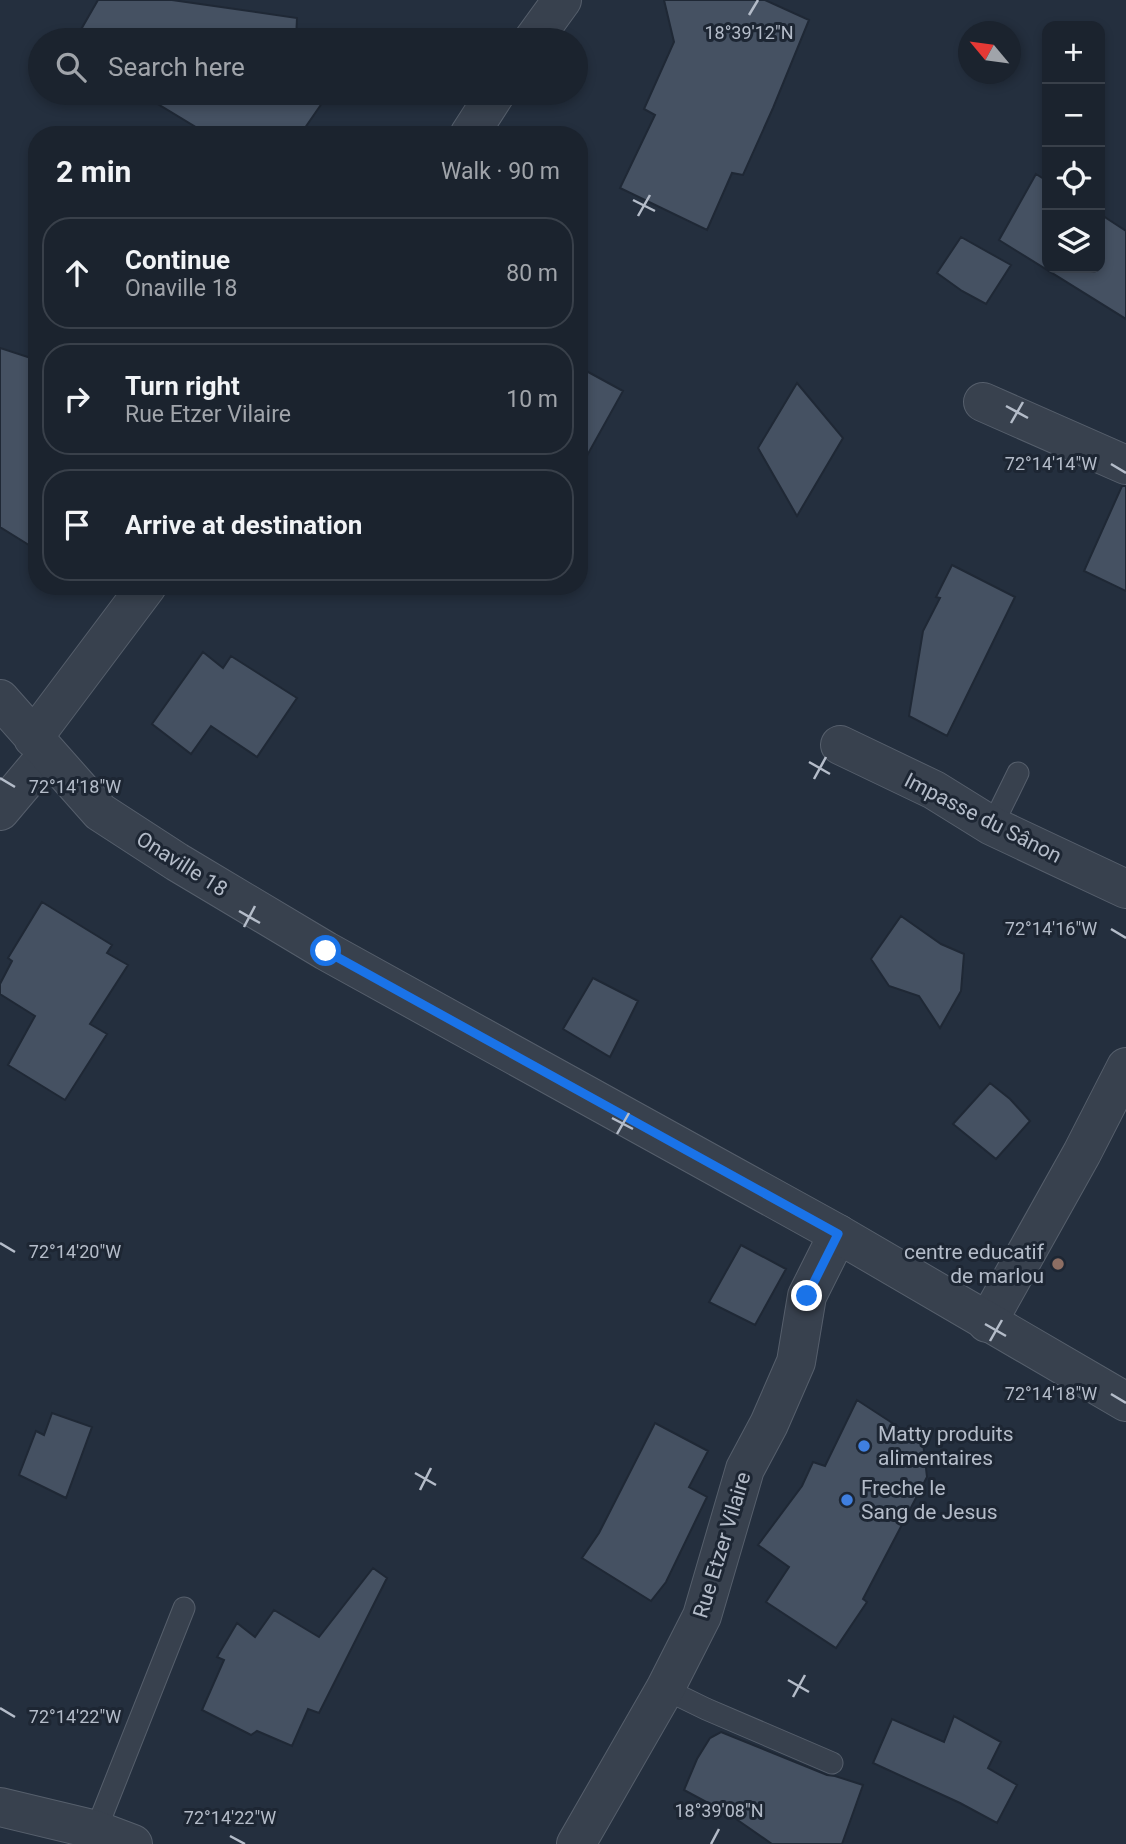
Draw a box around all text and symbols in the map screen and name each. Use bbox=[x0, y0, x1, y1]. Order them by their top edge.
north arrow bbox=[958, 21, 1021, 84]
map controls bbox=[1042, 21, 1105, 273]
button: + bbox=[1042, 21, 1105, 84]
text: 18°39'12"N bbox=[704, 22, 794, 43]
search box bbox=[28, 28, 588, 105]
icon: search bbox=[52, 48, 90, 86]
text: Search here bbox=[108, 52, 245, 82]
button: − bbox=[1042, 84, 1105, 147]
button: locate bbox=[1042, 147, 1105, 210]
text: 2 min bbox=[56, 154, 131, 189]
text: Walk · 90 m bbox=[441, 158, 560, 185]
button: layers bbox=[1042, 210, 1105, 273]
text: Continue bbox=[125, 245, 230, 275]
icon: ahead bbox=[58, 254, 96, 292]
text: 80 m bbox=[506, 260, 558, 287]
text: Onaville 18 bbox=[125, 275, 238, 302]
text: Turn right bbox=[125, 371, 240, 401]
icon: right bbox=[58, 380, 96, 418]
text: 10 m bbox=[506, 386, 558, 413]
text: Rue Etzer Vilaire bbox=[125, 401, 291, 428]
text: 72°14'14"W bbox=[1005, 453, 1097, 474]
icon: arrive bbox=[58, 506, 96, 544]
text: Arrive at destination bbox=[125, 510, 362, 540]
street label: Impasse du Sânon bbox=[900, 768, 1066, 868]
text: 72°14'18"W bbox=[29, 776, 121, 797]
street label: Onaville 18 bbox=[132, 827, 232, 901]
text: 72°14'16"W bbox=[1005, 918, 1097, 939]
route start bbox=[310, 935, 341, 966]
place label: centre educatif de marlou bbox=[904, 1240, 1045, 1288]
text: 72°14'20"W bbox=[29, 1241, 121, 1262]
marker: centre educatif de marlou bbox=[1050, 1256, 1066, 1272]
route end bbox=[791, 1280, 822, 1311]
text: 72°14'18"W bbox=[1005, 1383, 1097, 1404]
place label: Matty produits alimentaires bbox=[878, 1422, 1014, 1470]
marker: Matty produits alimentaires bbox=[856, 1438, 872, 1454]
street label: Rue Etzer Vilaire bbox=[688, 1469, 756, 1621]
place label: Freche le Sang de Jesus bbox=[861, 1476, 998, 1524]
marker: Freche le Sang de Jesus bbox=[839, 1492, 855, 1508]
text: 72°14'22"W bbox=[29, 1706, 121, 1727]
text: 18°39'08"N bbox=[674, 1800, 764, 1821]
text: 72°14'22"W bbox=[184, 1807, 276, 1828]

